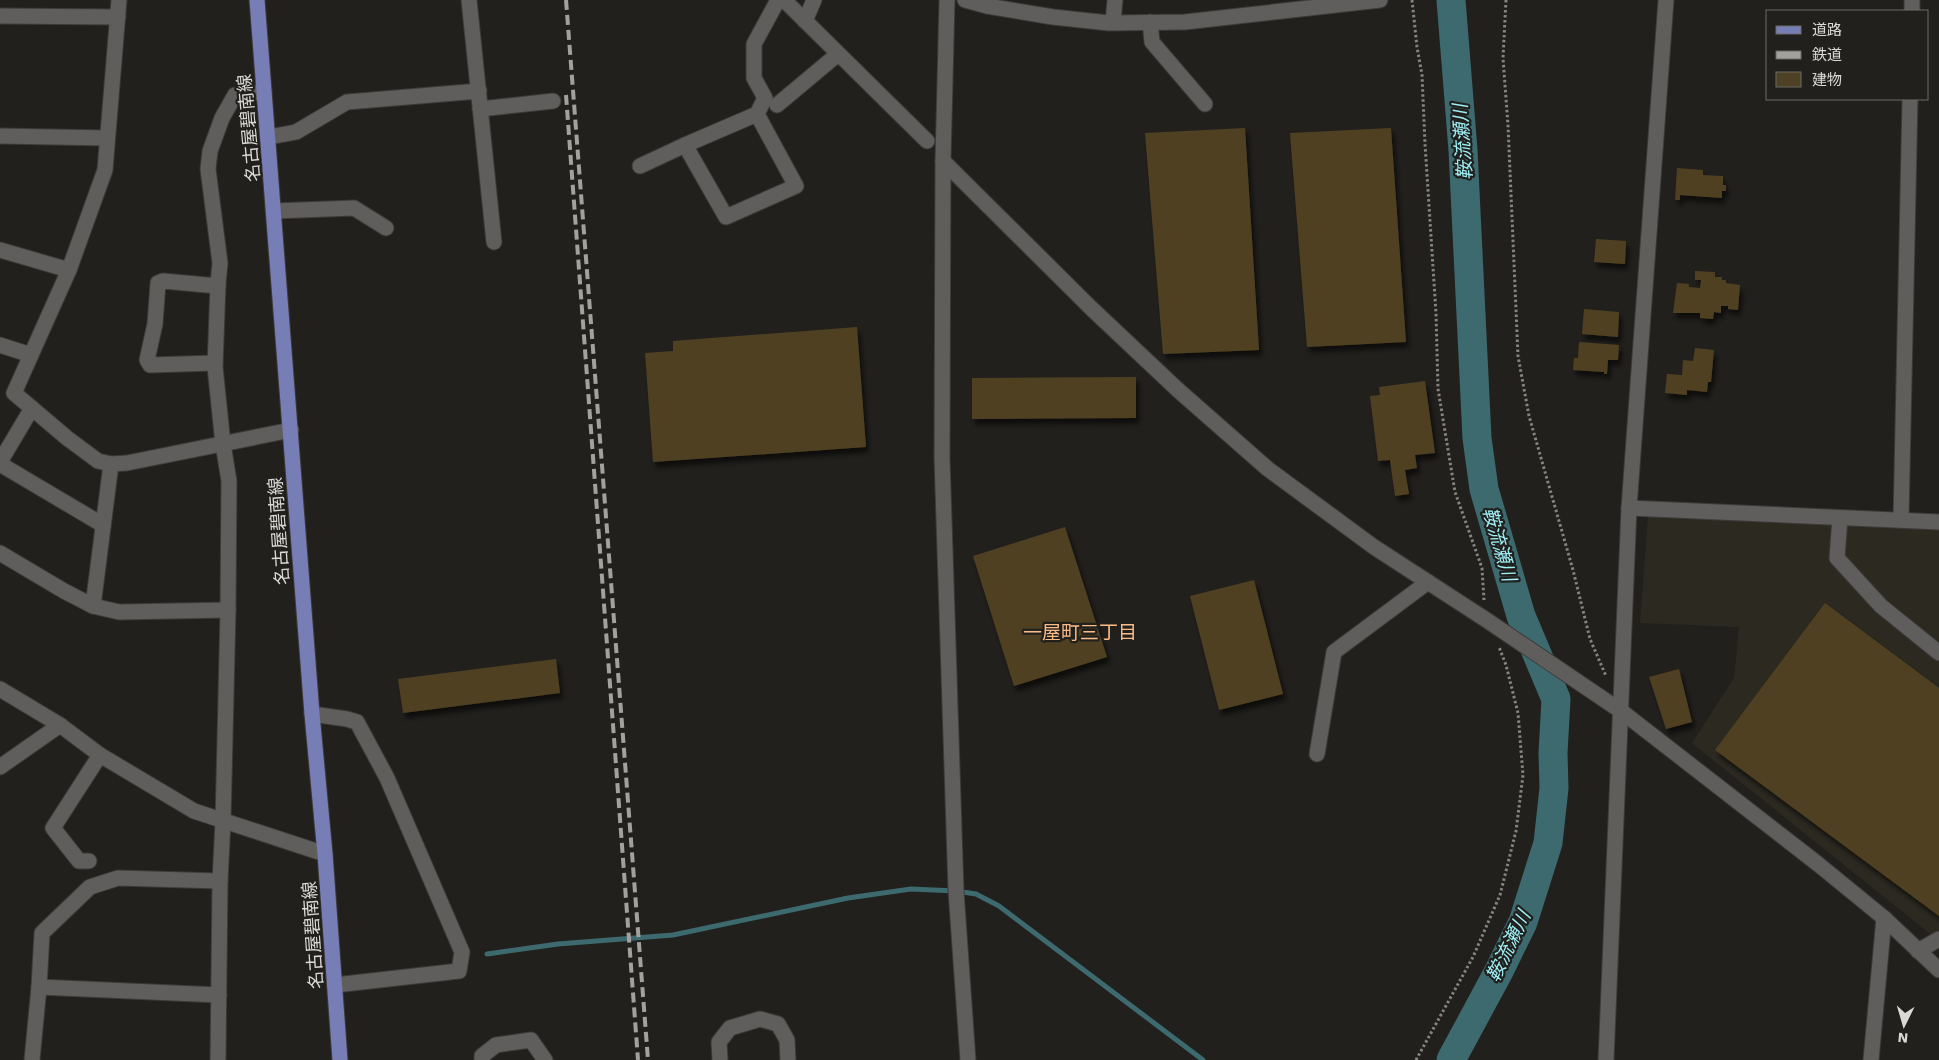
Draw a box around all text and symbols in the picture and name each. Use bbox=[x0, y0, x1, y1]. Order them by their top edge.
legend bbox=[1766, 10, 1929, 100]
text: 道路 bbox=[1812, 21, 1842, 39]
text: 鉄道 bbox=[1812, 46, 1842, 64]
text: 建物 bbox=[1812, 71, 1842, 89]
street label: 名古屋碧南線 bbox=[233, 73, 264, 183]
water label: 鞍流瀬川 bbox=[1448, 101, 1477, 181]
street label: 名古屋碧南線 bbox=[264, 476, 293, 586]
water label: 鞍流瀬川 bbox=[1478, 504, 1522, 586]
district label: 一屋町三丁目 bbox=[1023, 621, 1137, 644]
street label: 名古屋碧南線 bbox=[298, 880, 327, 990]
water label: 鞍流瀬川 bbox=[1481, 905, 1536, 985]
north arrow bbox=[1879, 1000, 1929, 1050]
text: N bbox=[1897, 1030, 1909, 1046]

